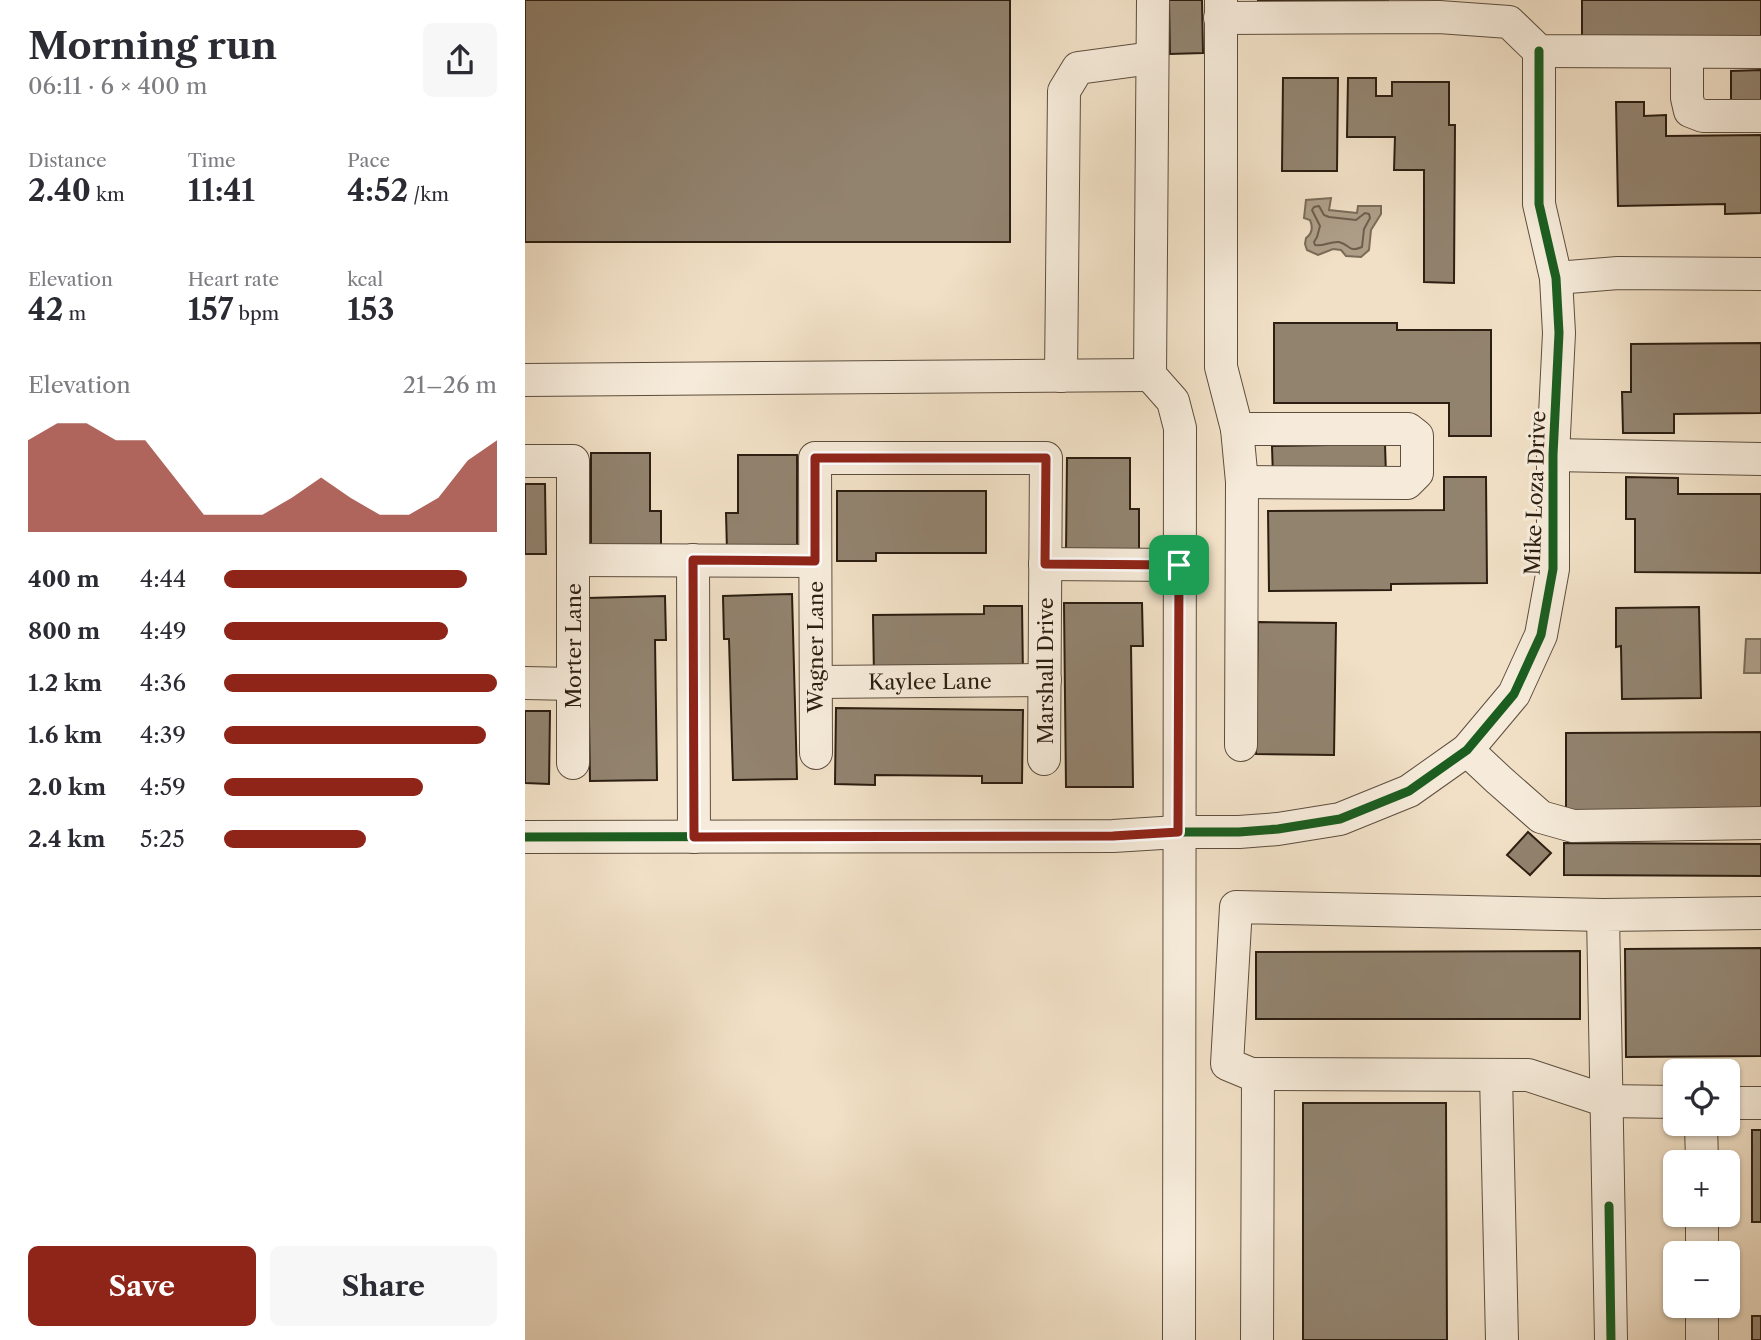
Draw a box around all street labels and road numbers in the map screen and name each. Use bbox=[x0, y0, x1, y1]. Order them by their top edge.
street label: Mike Loza Drive bbox=[1520, 410, 1550, 576]
street label: Wagner Lane bbox=[803, 581, 828, 714]
street label: Morter Lane bbox=[561, 583, 586, 709]
street label: Marshall Drive bbox=[1033, 598, 1058, 744]
street label: Kaylee Lane bbox=[868, 668, 992, 694]

